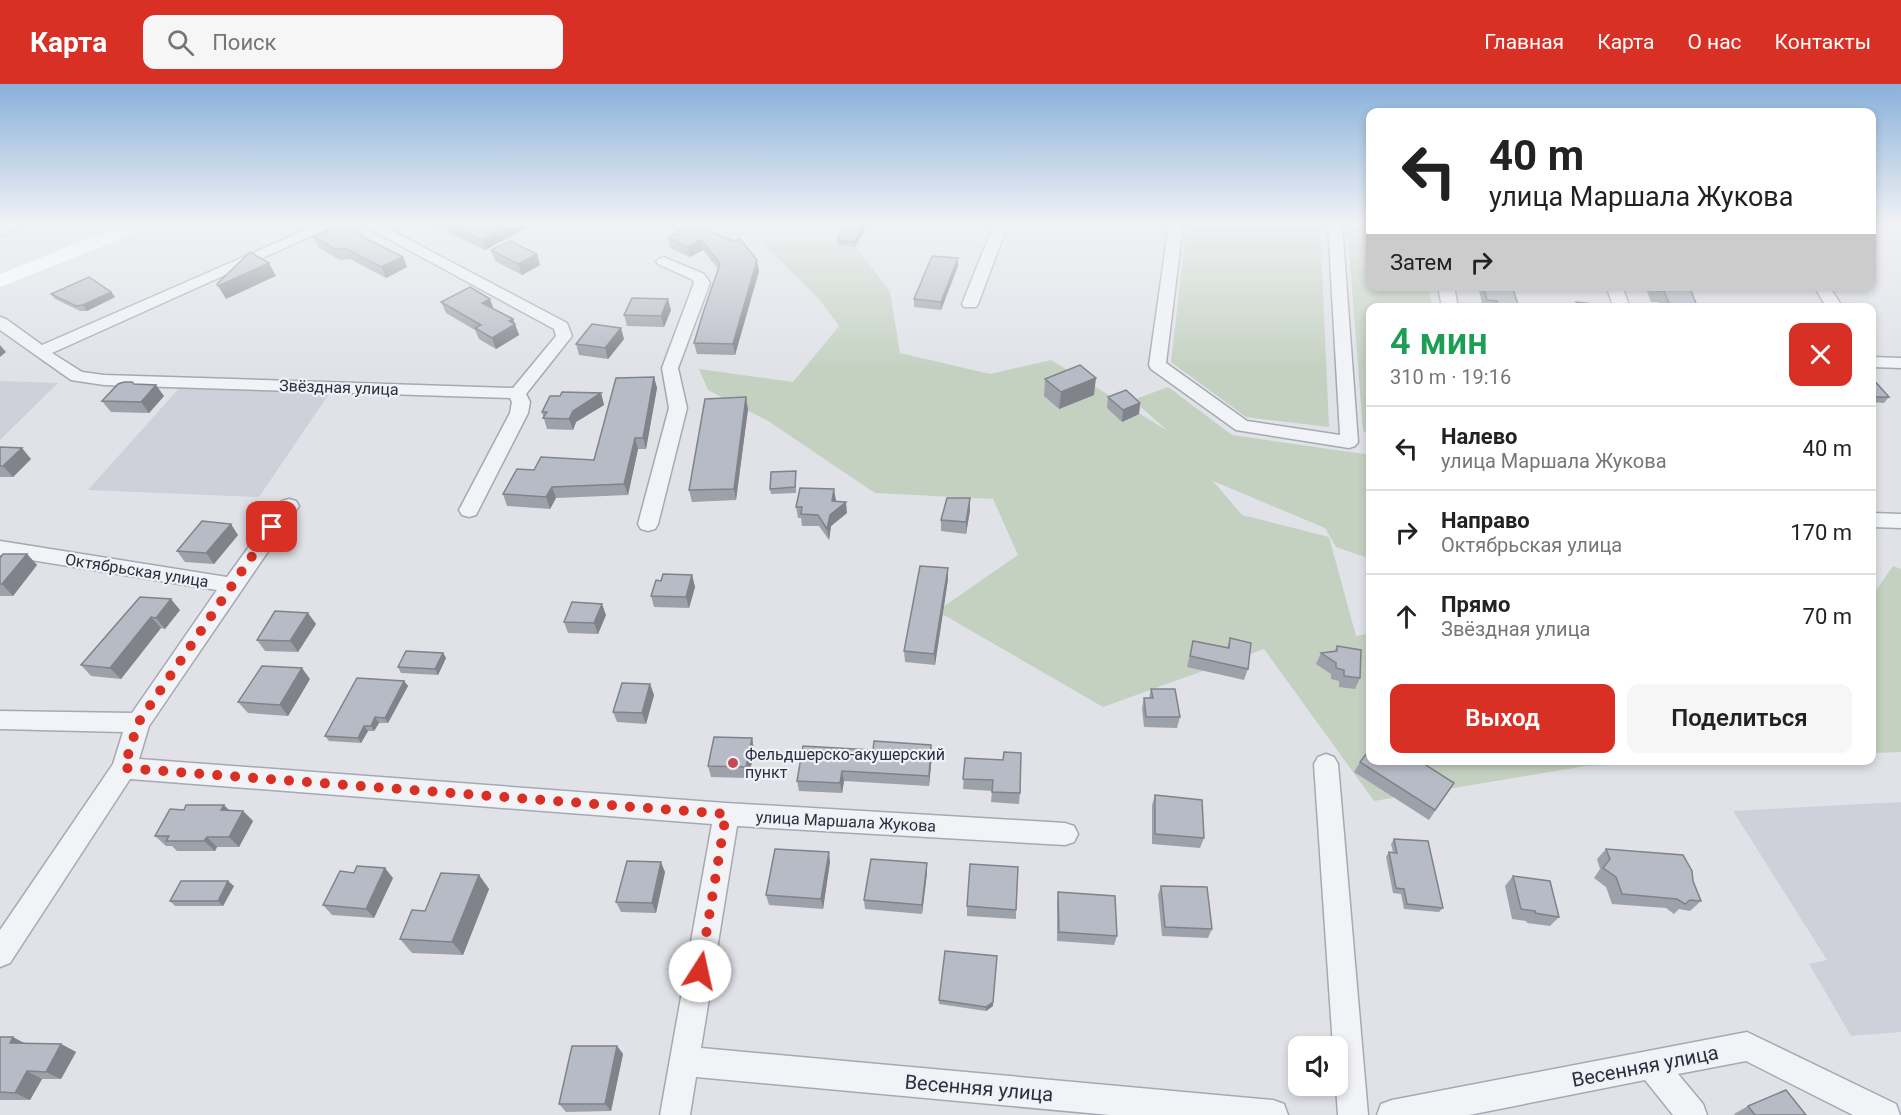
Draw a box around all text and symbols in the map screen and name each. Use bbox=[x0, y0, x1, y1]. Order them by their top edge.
search box bbox=[143, 15, 563, 69]
text: Карта bbox=[30, 26, 107, 59]
icon: search bbox=[164, 26, 197, 59]
text: Поиск bbox=[212, 30, 277, 55]
text: Главная bbox=[1484, 30, 1564, 54]
text: Карта bbox=[1597, 30, 1654, 54]
text: О нас bbox=[1687, 30, 1742, 54]
text: Контакты bbox=[1775, 30, 1871, 54]
text: 40 m bbox=[1489, 131, 1584, 180]
icon: left bbox=[1390, 132, 1468, 210]
text: улица Маршала Жукова bbox=[1489, 181, 1793, 213]
icon: right bbox=[1465, 246, 1498, 279]
text: Затем bbox=[1390, 250, 1453, 275]
text: 4 мин bbox=[1390, 321, 1488, 363]
button: close bbox=[1789, 323, 1852, 386]
text: 310 m · 19:16 bbox=[1390, 365, 1511, 389]
street label: Звёздная улица bbox=[279, 376, 399, 399]
text: Налево bbox=[1441, 424, 1518, 449]
icon: left bbox=[1390, 432, 1423, 465]
text: 40 m bbox=[1803, 436, 1852, 461]
text: улица Маршала Жукова bbox=[1441, 449, 1667, 473]
pin bbox=[246, 501, 297, 552]
text: Направо bbox=[1441, 508, 1530, 533]
icon: arrive bbox=[255, 510, 288, 543]
icon: right bbox=[1390, 516, 1423, 549]
text: 170 m bbox=[1790, 520, 1852, 545]
text: Октябрьская улица bbox=[1441, 533, 1622, 557]
street label: Октябрьская улица bbox=[64, 550, 210, 591]
text: Прямо bbox=[1441, 592, 1510, 617]
icon: ahead bbox=[1390, 600, 1423, 633]
text: 70 m bbox=[1803, 604, 1852, 629]
text: Звёздная улица bbox=[1441, 617, 1590, 641]
button: Выход bbox=[1390, 684, 1615, 753]
button: Поделиться bbox=[1627, 684, 1852, 753]
place label: Фельдшерско-акушерский пункт bbox=[745, 745, 945, 782]
marker: Фельдшерско-акушерский пункт bbox=[726, 756, 740, 770]
street label: улица Маршала Жукова bbox=[755, 807, 937, 836]
position arrow bbox=[668, 939, 732, 1003]
map controls bbox=[1288, 1036, 1348, 1096]
button: sound bbox=[1288, 1036, 1348, 1096]
street label: Весенняя улица bbox=[1570, 1040, 1720, 1092]
street label: Весенняя улица bbox=[904, 1070, 1054, 1106]

